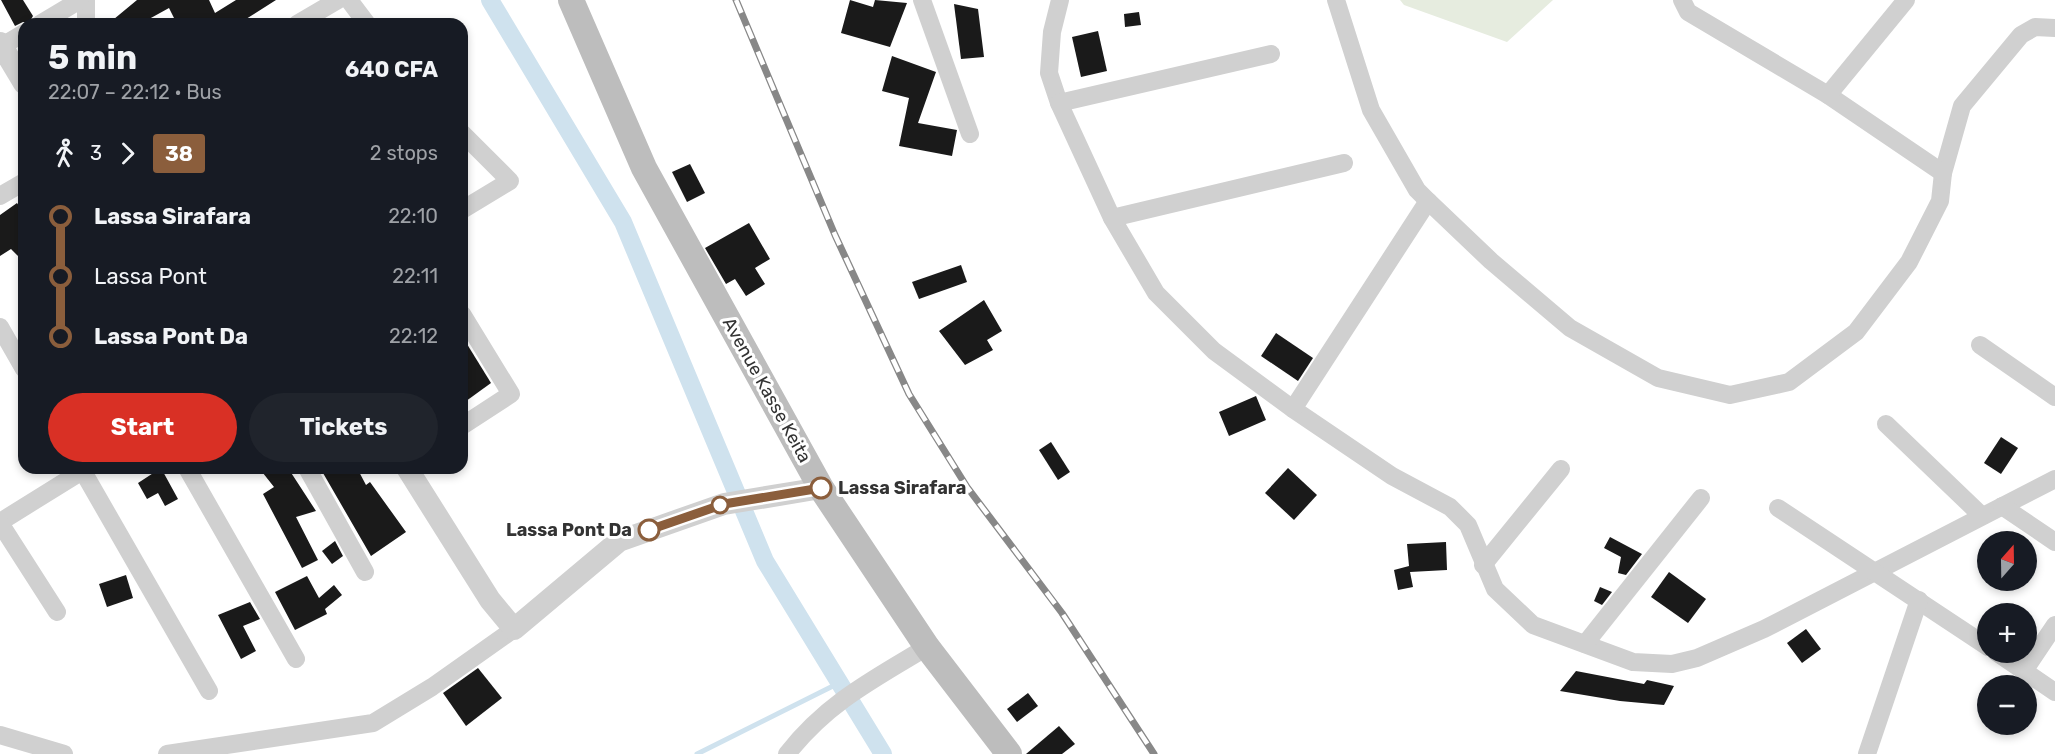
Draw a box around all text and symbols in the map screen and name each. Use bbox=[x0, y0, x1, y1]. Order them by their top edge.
text: 5 min bbox=[48, 38, 137, 77]
text: 640 CFA bbox=[345, 56, 438, 83]
text: 22:07 – 22:12 · Bus bbox=[48, 80, 222, 104]
icon: walk bbox=[48, 137, 81, 170]
icon: forward bbox=[111, 137, 144, 170]
text: 3 bbox=[90, 141, 102, 165]
text: 38 bbox=[165, 141, 193, 166]
text: 2 stops bbox=[370, 141, 438, 165]
text: Lassa Sirafara bbox=[94, 203, 251, 230]
text: 22:10 bbox=[388, 204, 438, 228]
text: Lassa Pont bbox=[94, 263, 207, 290]
text: 22:11 bbox=[392, 264, 438, 288]
street label: Avenue Kasse Keita bbox=[718, 314, 816, 466]
text: Lassa Pont Da bbox=[94, 323, 248, 350]
text: 22:12 bbox=[389, 324, 438, 348]
button: Start bbox=[48, 393, 237, 462]
button: Tickets bbox=[249, 393, 438, 462]
marker: Lassa Sirafara bbox=[810, 477, 832, 499]
place label: Lassa Sirafara bbox=[838, 477, 966, 499]
unlabelled marker bbox=[711, 496, 729, 514]
place label: Lassa Pont Da bbox=[506, 519, 632, 541]
marker: Lassa Pont Da bbox=[638, 519, 660, 541]
north arrow bbox=[1977, 531, 2037, 591]
map controls bbox=[1977, 531, 2037, 735]
button: + bbox=[1977, 603, 2037, 663]
button: − bbox=[1977, 675, 2037, 735]

